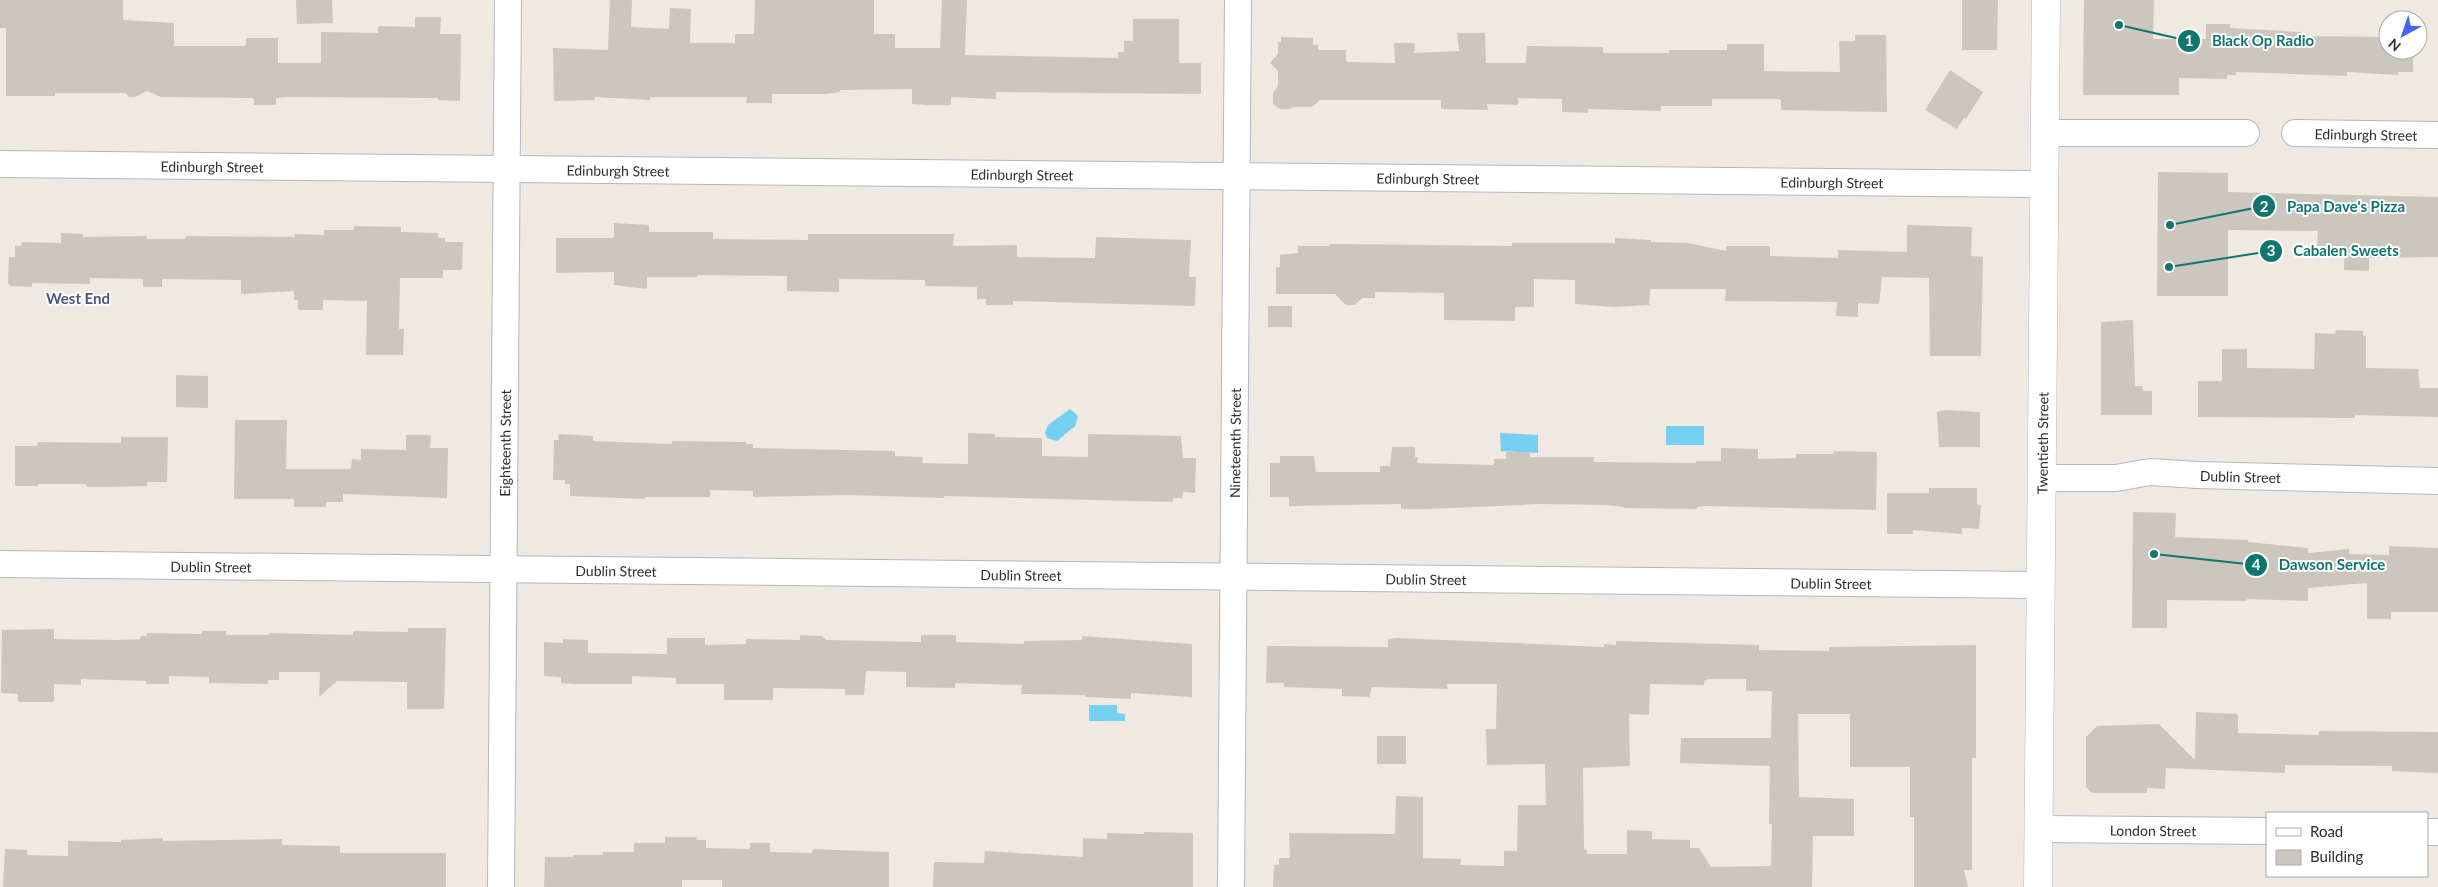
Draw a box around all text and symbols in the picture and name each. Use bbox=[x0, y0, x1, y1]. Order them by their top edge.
north arrow bbox=[2378, 10, 2428, 60]
callout: Black Op Radio bbox=[2177, 26, 2324, 56]
text: 1 bbox=[2185, 31, 2193, 49]
text: Black Op Radio bbox=[2212, 31, 2314, 49]
text: N bbox=[2385, 35, 2404, 55]
street label: Edinburgh Street bbox=[2314, 125, 2418, 143]
street label: Edinburgh Street bbox=[160, 157, 264, 175]
street label: Edinburgh Street bbox=[566, 161, 670, 179]
street label: Edinburgh Street bbox=[970, 165, 1074, 183]
street label: Edinburgh Street bbox=[1376, 169, 1480, 187]
street label: Edinburgh Street bbox=[1780, 173, 1884, 191]
callout: Papa Dave's Pizza bbox=[2252, 191, 2415, 221]
text: 2 bbox=[2260, 197, 2269, 215]
text: Papa Dave's Pizza bbox=[2287, 197, 2405, 215]
callout: Cabalen Sweets bbox=[2258, 236, 2409, 266]
text: 3 bbox=[2267, 241, 2275, 259]
text: Cabalen Sweets bbox=[2293, 241, 2399, 259]
district label: West End bbox=[46, 289, 110, 307]
street label: Nineteenth Street bbox=[1226, 388, 1243, 498]
street label: Eighteenth Street bbox=[496, 389, 513, 497]
street label: Twentieth Street bbox=[2033, 392, 2051, 494]
street label: Dublin Street bbox=[2200, 467, 2281, 486]
callout: Dawson Service bbox=[2244, 550, 2395, 580]
text: 4 bbox=[2252, 555, 2261, 573]
text: Dawson Service bbox=[2279, 555, 2385, 573]
street label: Dublin Street bbox=[170, 557, 252, 575]
street label: Dublin Street bbox=[575, 561, 657, 579]
street label: Dublin Street bbox=[980, 566, 1062, 583]
street label: Dublin Street bbox=[1385, 570, 1467, 588]
street label: Dublin Street bbox=[1790, 574, 1872, 592]
legend bbox=[2266, 812, 2428, 877]
street label: London Street bbox=[2110, 821, 2196, 839]
text: Road bbox=[2310, 822, 2343, 840]
text: Building bbox=[2310, 847, 2363, 865]

